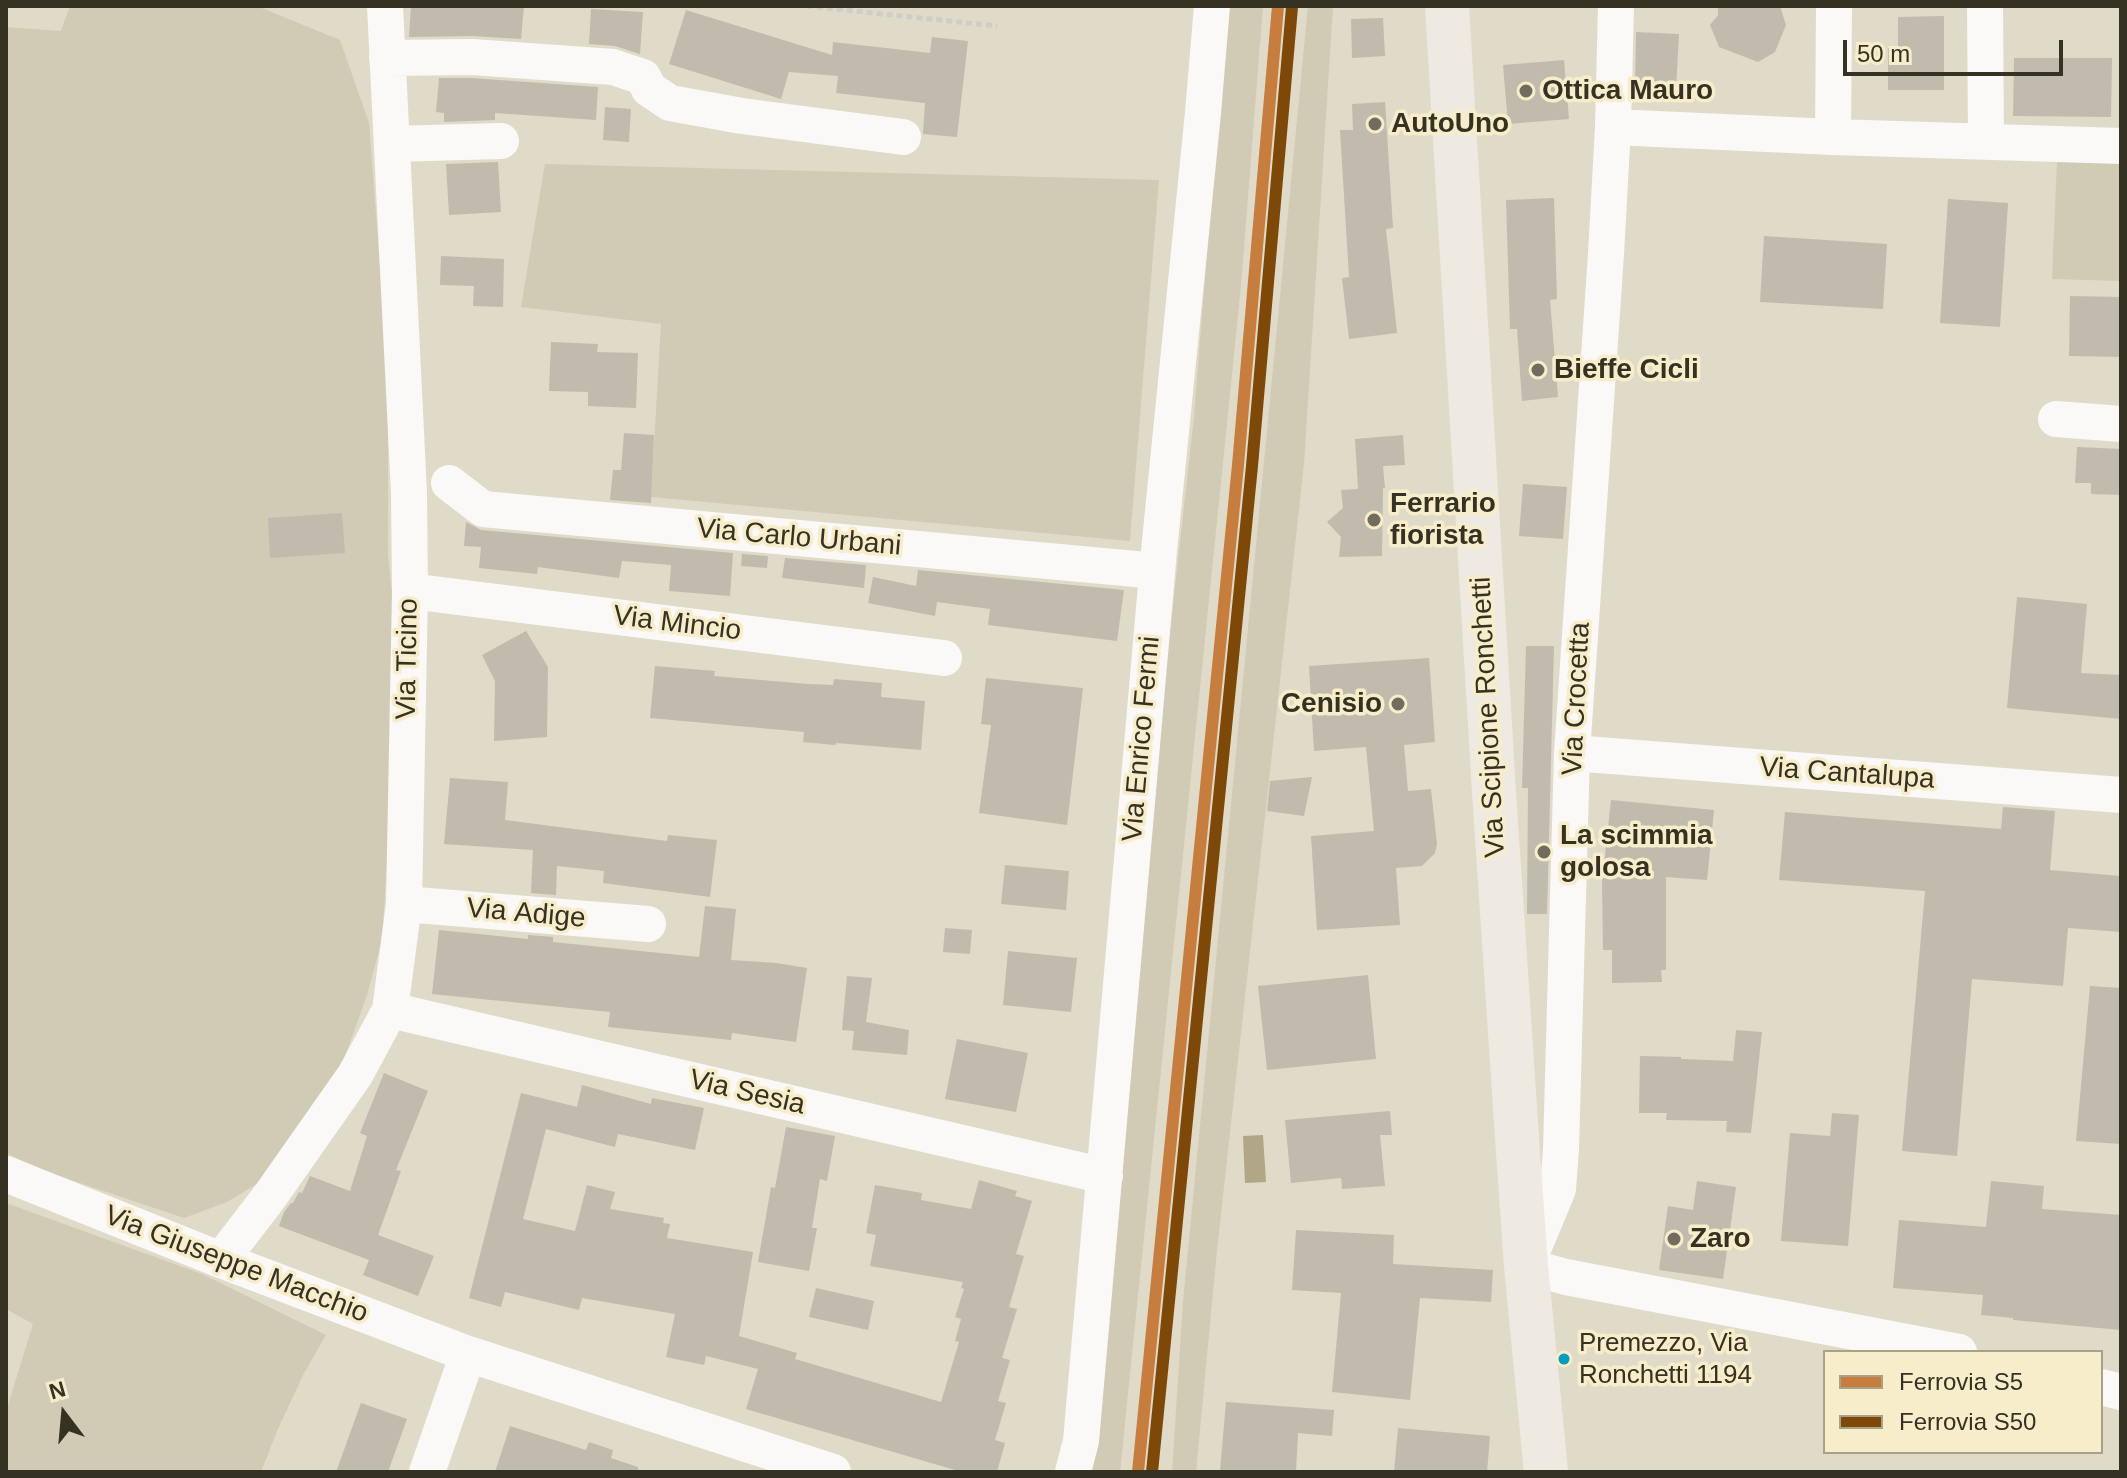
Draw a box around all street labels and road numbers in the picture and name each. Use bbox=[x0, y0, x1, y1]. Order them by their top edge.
street label: Via Carlo Urbani bbox=[695, 512, 903, 564]
street label: Via Scipione Ronchetti bbox=[1465, 576, 1513, 858]
street label: Via Ticino bbox=[390, 598, 426, 720]
street label: Via Mincio bbox=[611, 599, 743, 649]
street label: Via Crocetta bbox=[1556, 621, 1598, 777]
street label: Via Enrico Fermi bbox=[1116, 635, 1168, 843]
street label: Via Cantalupa bbox=[1758, 751, 1936, 797]
street label: Via Adige bbox=[465, 892, 587, 936]
street label: Via Sesia bbox=[686, 1063, 808, 1123]
street label: Via Giuseppe Macchio bbox=[99, 1199, 373, 1331]

